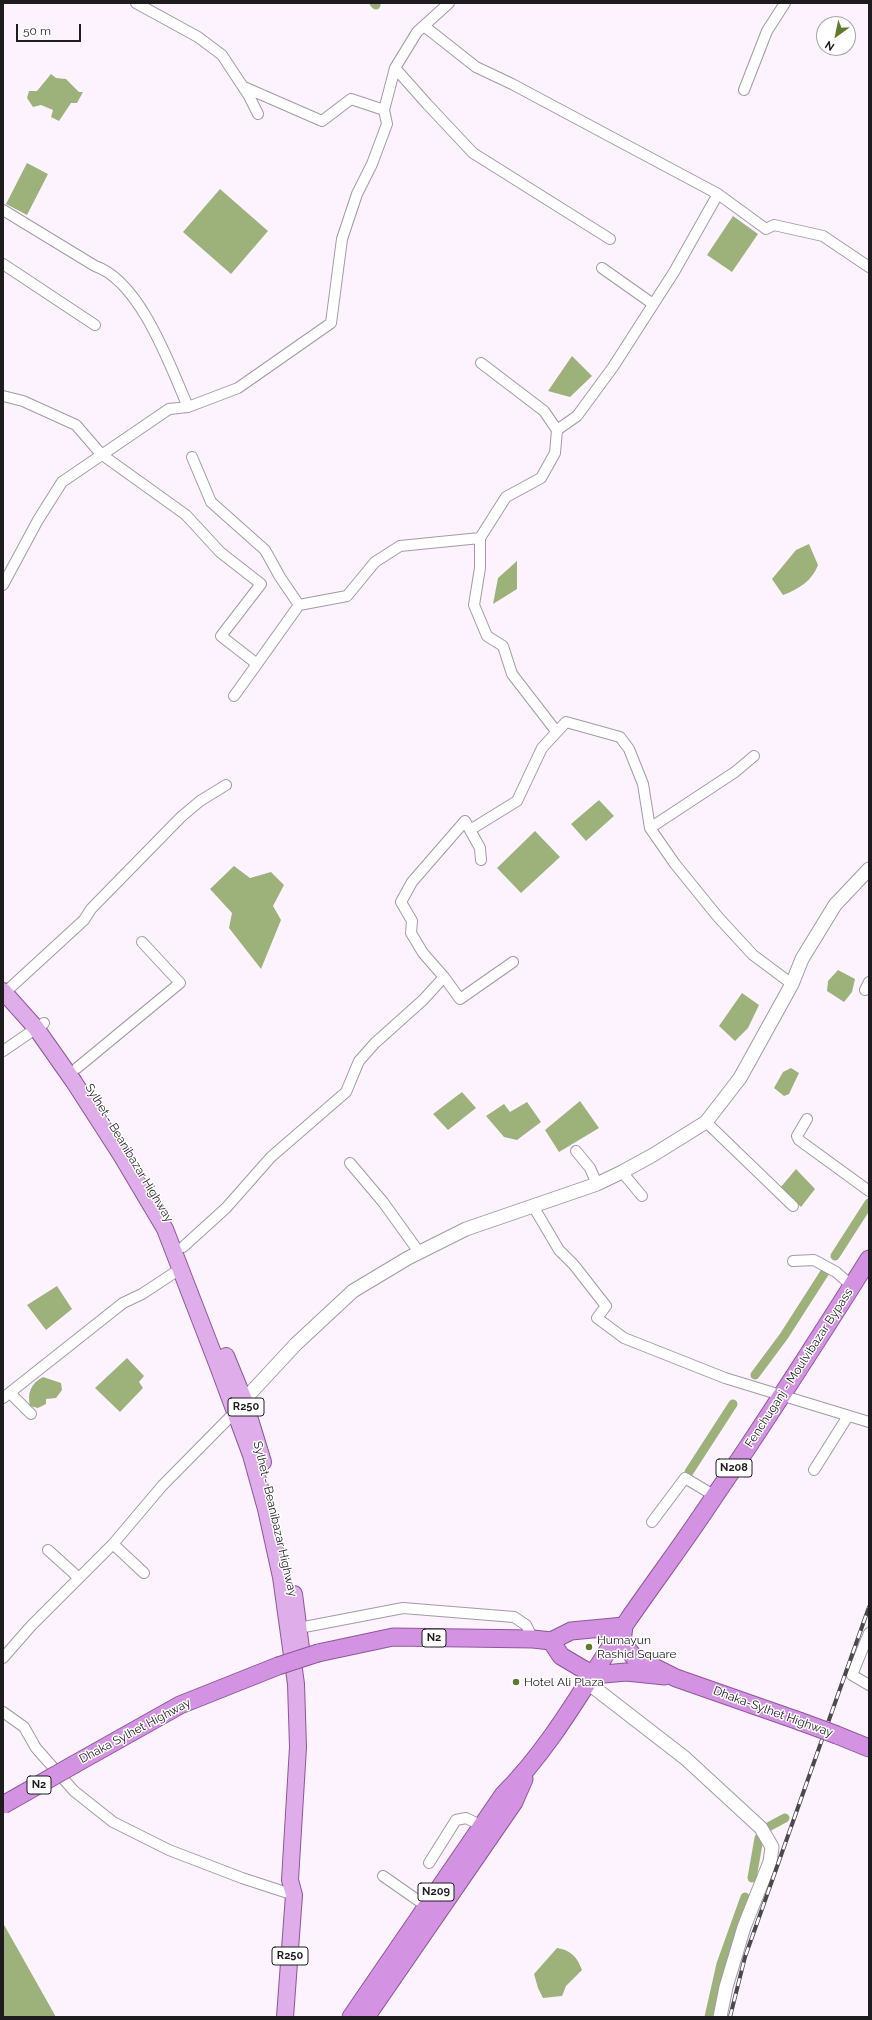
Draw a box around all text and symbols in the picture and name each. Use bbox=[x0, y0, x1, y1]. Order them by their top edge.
scale bar bbox=[18, 16, 83, 42]
north arrow bbox=[816, 16, 856, 56]
text: 50 m bbox=[23, 24, 51, 38]
text: N bbox=[823, 38, 837, 53]
street label: Sylhet - Beanibazar Highway bbox=[82, 1081, 176, 1225]
street label: Fenchuganj - Moulvibazar Bypass bbox=[742, 1286, 856, 1450]
road number: R250 bbox=[228, 1398, 264, 1416]
street label: Sylhet - Beanibazar Highway bbox=[250, 1440, 300, 1598]
road number: N208 bbox=[716, 1459, 752, 1477]
road number: N2 bbox=[422, 1629, 446, 1647]
place label: Humayun Rashid Square bbox=[597, 1633, 677, 1661]
marker: Humayun Rashid Square bbox=[584, 1642, 594, 1652]
place label: Hotel Ali Plaza bbox=[524, 1675, 604, 1689]
marker: Hotel Ali Plaza bbox=[511, 1677, 521, 1687]
street label: Dhaka-Sylhet Highway bbox=[711, 1684, 835, 1740]
street label: Dhaka Sylhet Highway bbox=[77, 1695, 193, 1767]
road number: N2 bbox=[27, 1776, 51, 1794]
road number: N209 bbox=[418, 1883, 454, 1901]
road number: R250 bbox=[272, 1947, 308, 1965]

